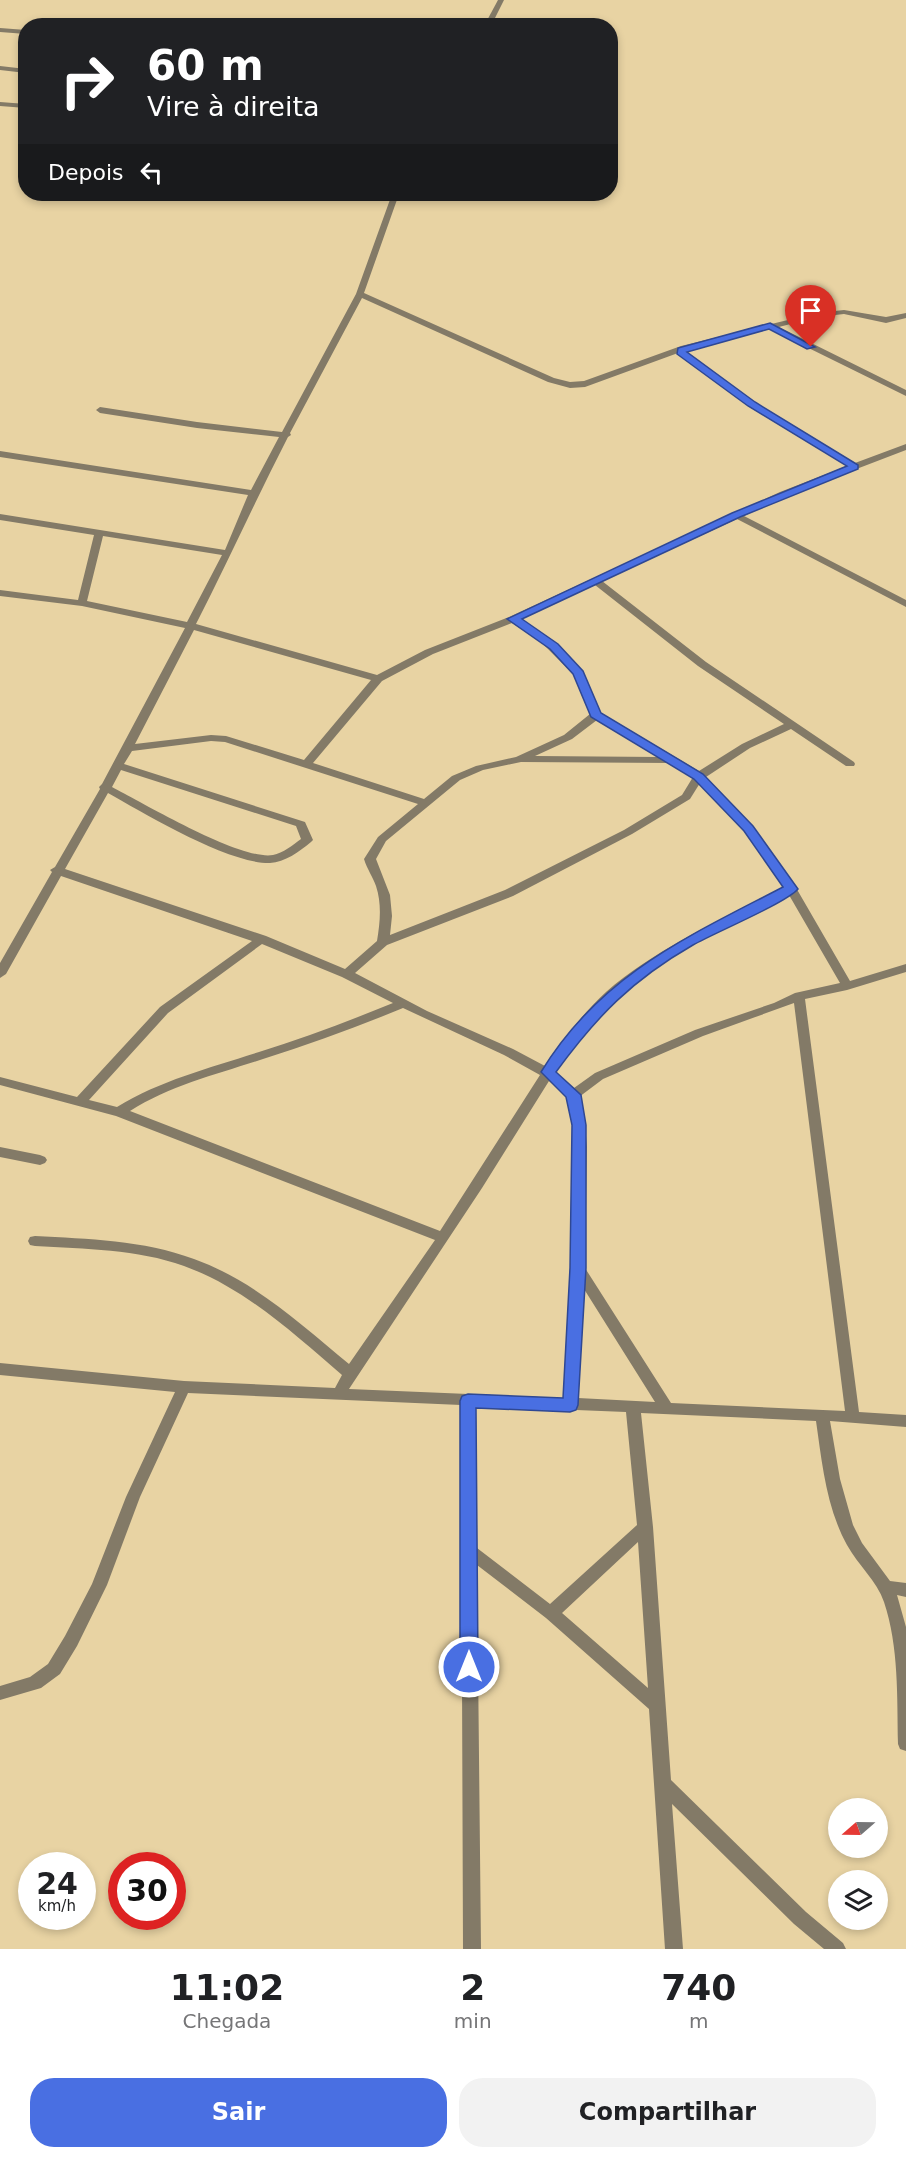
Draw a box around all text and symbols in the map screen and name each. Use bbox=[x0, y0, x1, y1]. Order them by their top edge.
text: 60 m bbox=[147, 41, 264, 90]
icon: right bbox=[48, 42, 126, 120]
text: Vire à direita bbox=[147, 91, 320, 122]
icon: left bbox=[135, 156, 168, 189]
text: Depois bbox=[48, 160, 123, 185]
pin bbox=[785, 285, 836, 347]
icon: arrive bbox=[794, 294, 827, 327]
position arrow bbox=[437, 1635, 501, 1699]
north arrow bbox=[828, 1798, 888, 1858]
map controls bbox=[828, 1798, 888, 1930]
speed limit sign: 30 bbox=[108, 1852, 186, 1930]
text: 24 bbox=[36, 1866, 78, 1901]
button: layers bbox=[828, 1870, 888, 1930]
text: km/h bbox=[38, 1897, 76, 1915]
text: 11:02 bbox=[170, 1967, 284, 2008]
text: 2 bbox=[460, 1967, 485, 2008]
text: 740 bbox=[661, 1967, 736, 2008]
text: Chegada bbox=[182, 2009, 271, 2033]
text: min bbox=[454, 2009, 492, 2033]
text: m bbox=[689, 2009, 709, 2033]
button: Sair bbox=[30, 2078, 447, 2147]
button: Compartilhar bbox=[459, 2078, 876, 2147]

